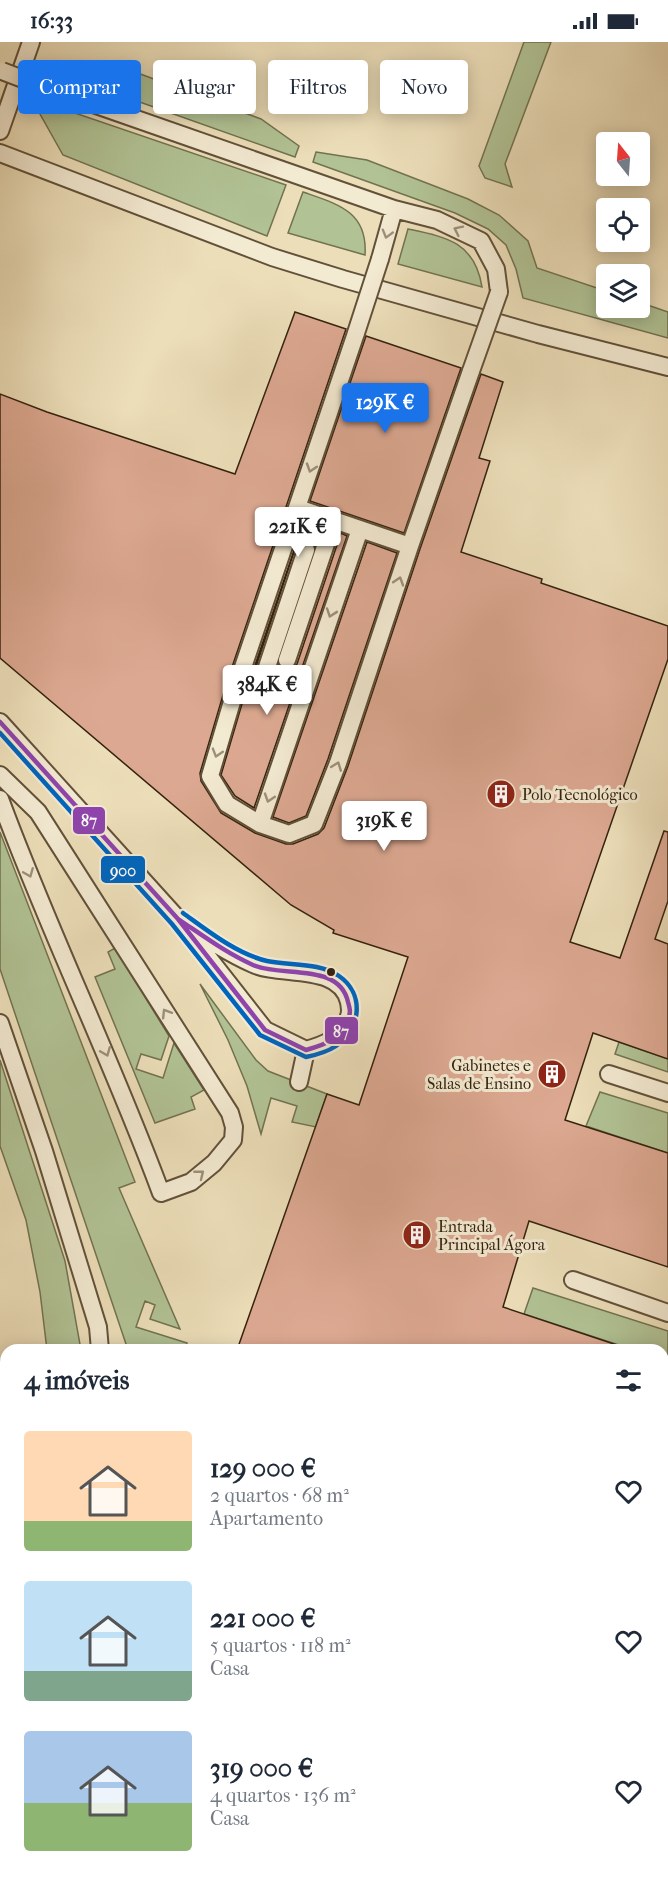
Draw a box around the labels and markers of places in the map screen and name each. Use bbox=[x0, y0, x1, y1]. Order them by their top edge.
pin: 129K € bbox=[336, 383, 434, 434]
pin: 221K € bbox=[249, 507, 347, 558]
pin: 384K € bbox=[218, 665, 316, 716]
building icon: Polo Tecnológico bbox=[485, 778, 517, 810]
place label: Polo Tecnológico bbox=[522, 785, 638, 804]
pin: 319K € bbox=[335, 801, 433, 852]
unlabelled marker bbox=[325, 966, 337, 978]
place label: Gabinetes e Salas de Ensino bbox=[427, 1056, 531, 1093]
building icon: Gabinetes e Salas de Ensino bbox=[536, 1058, 568, 1090]
place label: Entrada Principal Ágora bbox=[438, 1217, 546, 1254]
building icon: Entrada Principal Ágora bbox=[401, 1219, 433, 1251]

